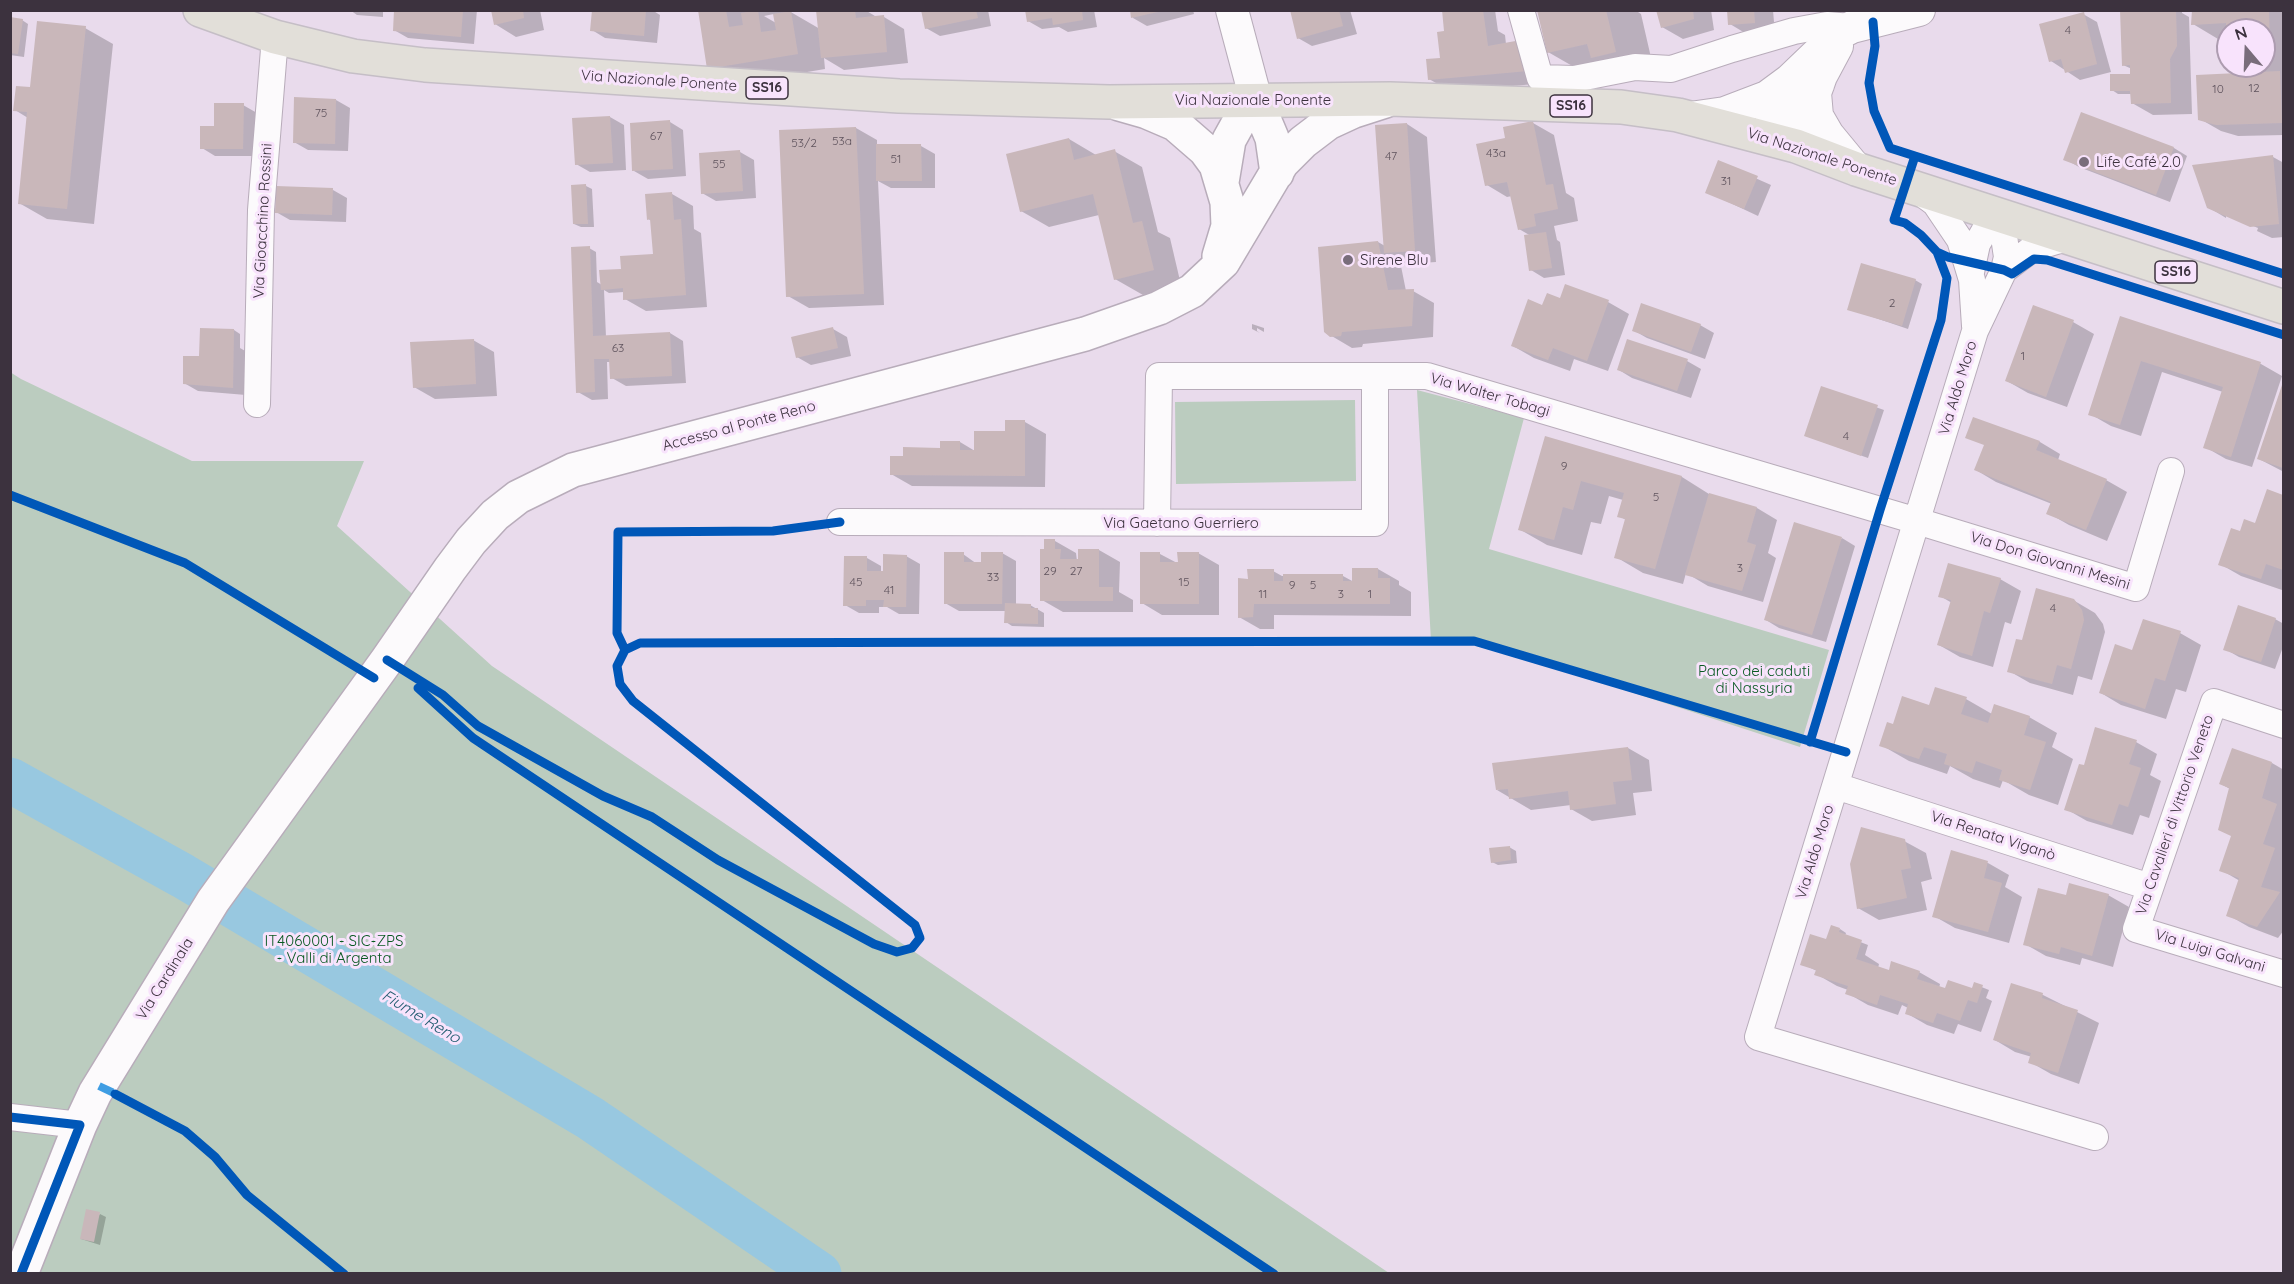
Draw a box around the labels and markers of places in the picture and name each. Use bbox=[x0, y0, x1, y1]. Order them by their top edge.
place label: Life Café 2.0 bbox=[2096, 153, 2181, 171]
marker: Life Café 2.0 bbox=[2077, 155, 2091, 169]
place label: Sirene Blu bbox=[1360, 251, 1428, 269]
marker: Sirene Blu bbox=[1341, 253, 1355, 267]

